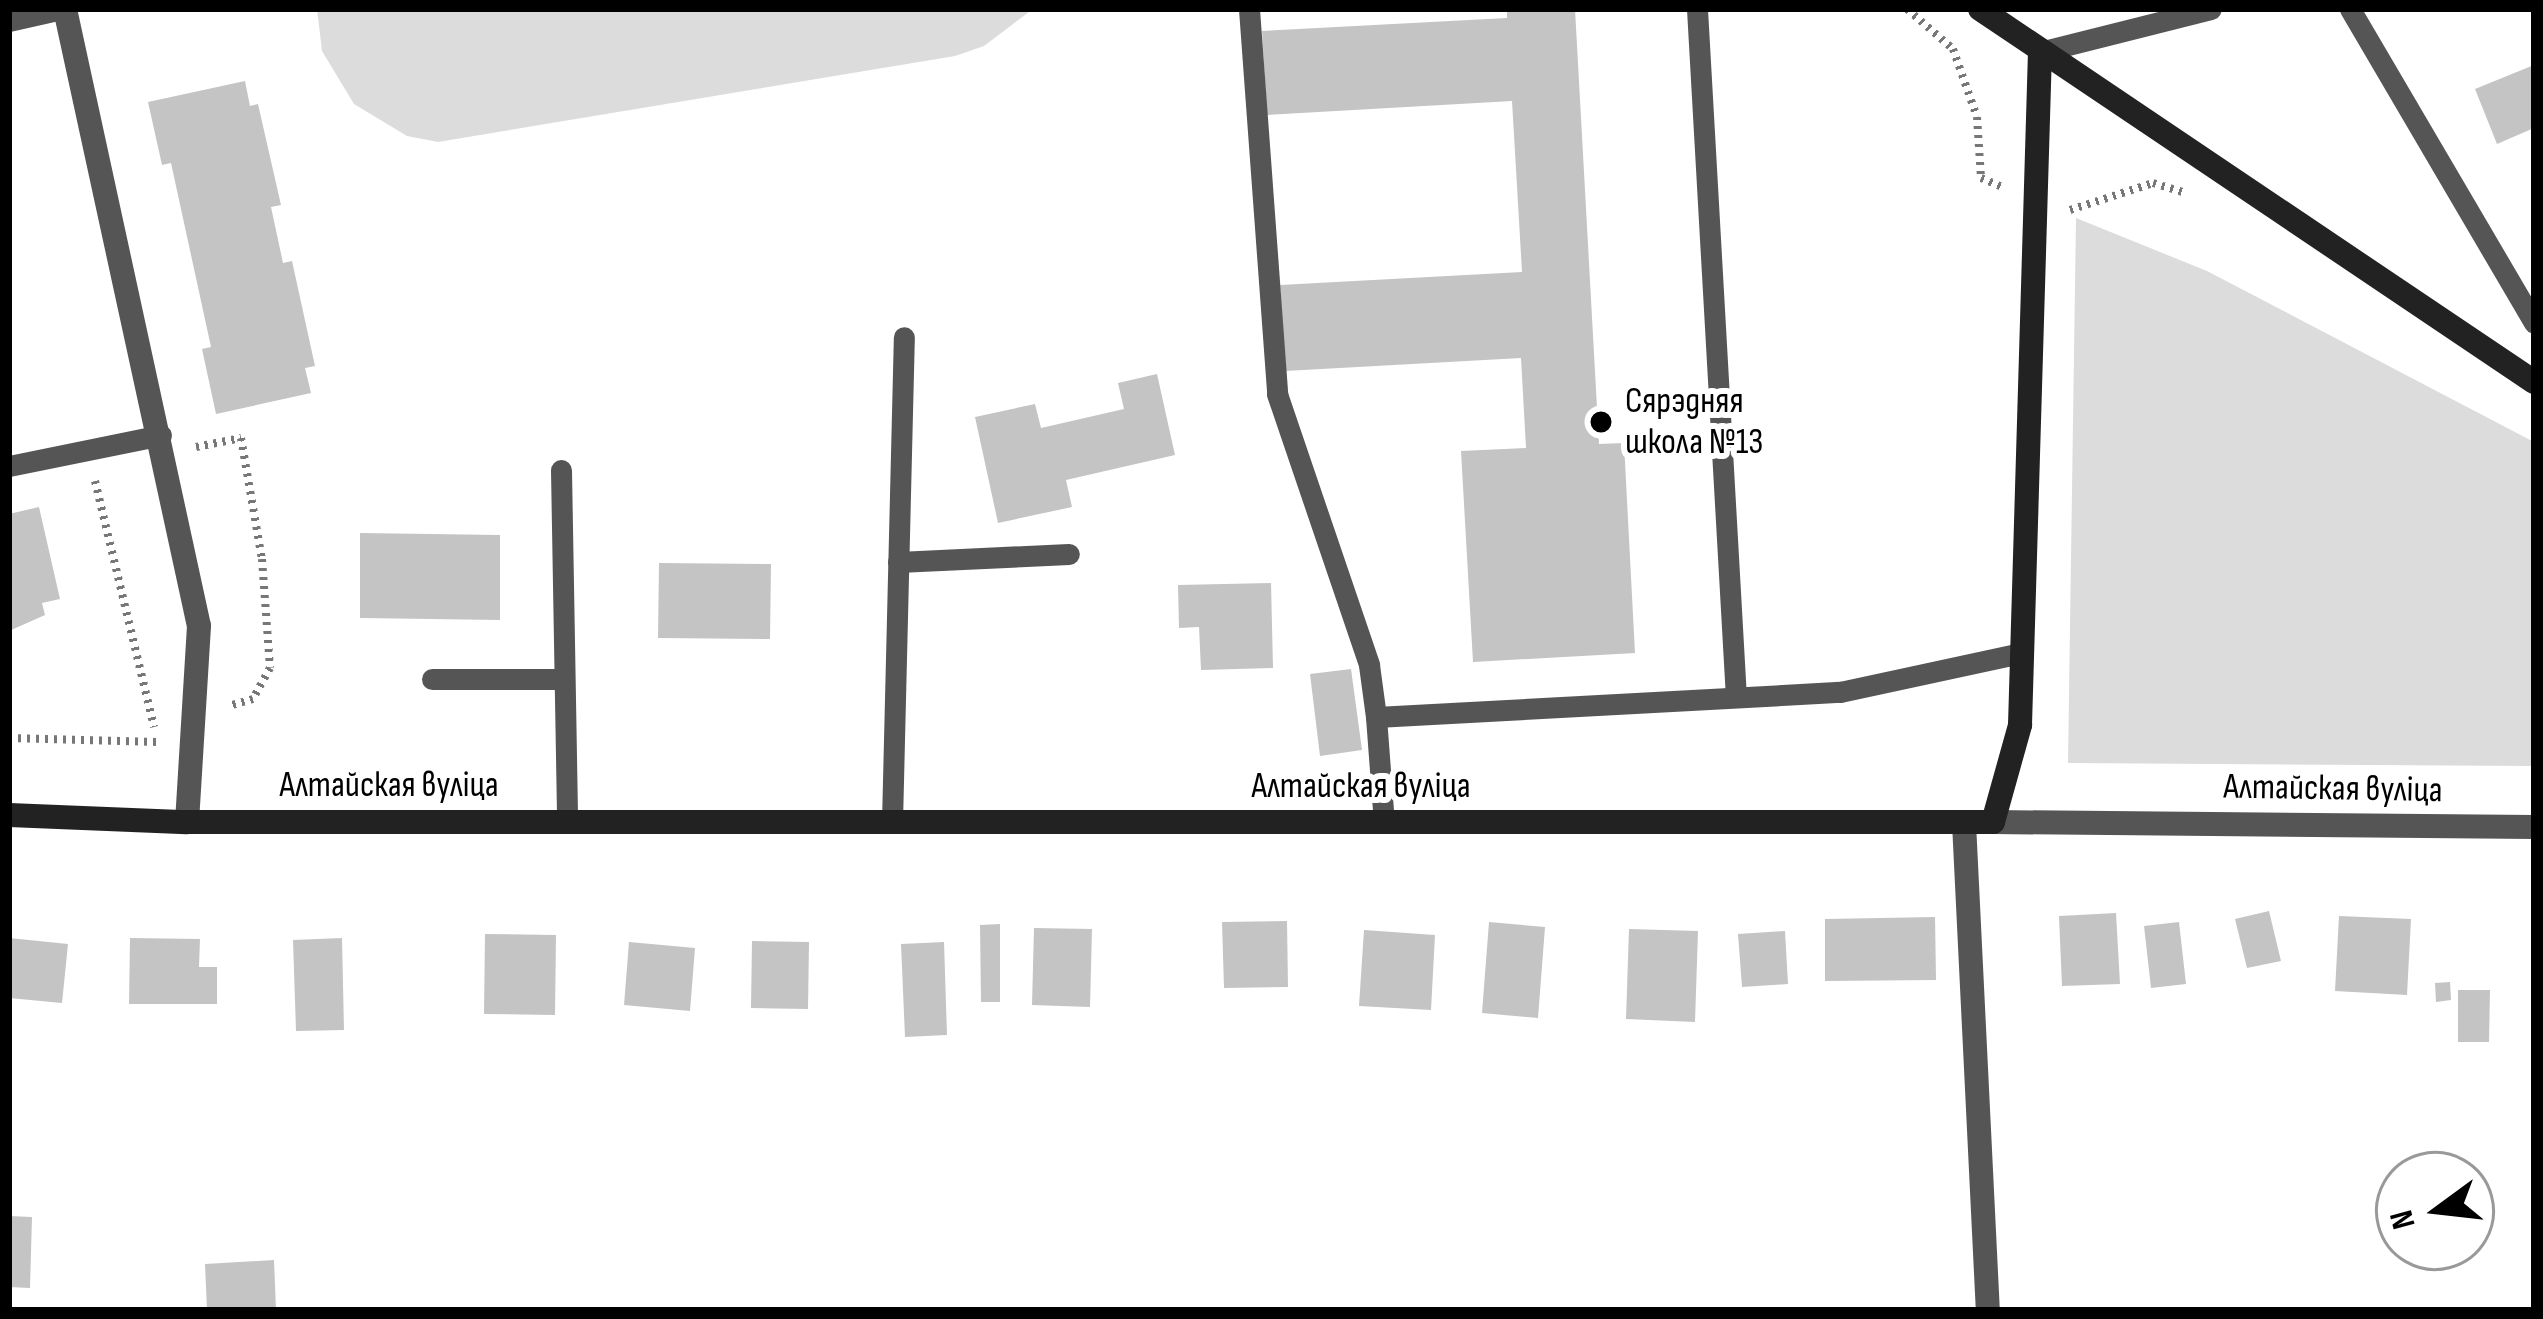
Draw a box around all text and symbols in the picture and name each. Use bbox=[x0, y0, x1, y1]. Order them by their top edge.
place label: Сярэдняя школа №13 bbox=[1625, 379, 1763, 464]
marker: Сярэдняя школа №13 bbox=[1588, 409, 1614, 435]
street label: Алтайская вуліца bbox=[279, 764, 499, 808]
street label: Алтайская вуліца bbox=[1251, 765, 1471, 809]
street label: Алтайская вуліца bbox=[2223, 765, 2443, 813]
north arrow bbox=[2375, 1151, 2495, 1271]
text: N bbox=[2382, 1206, 2425, 1233]

